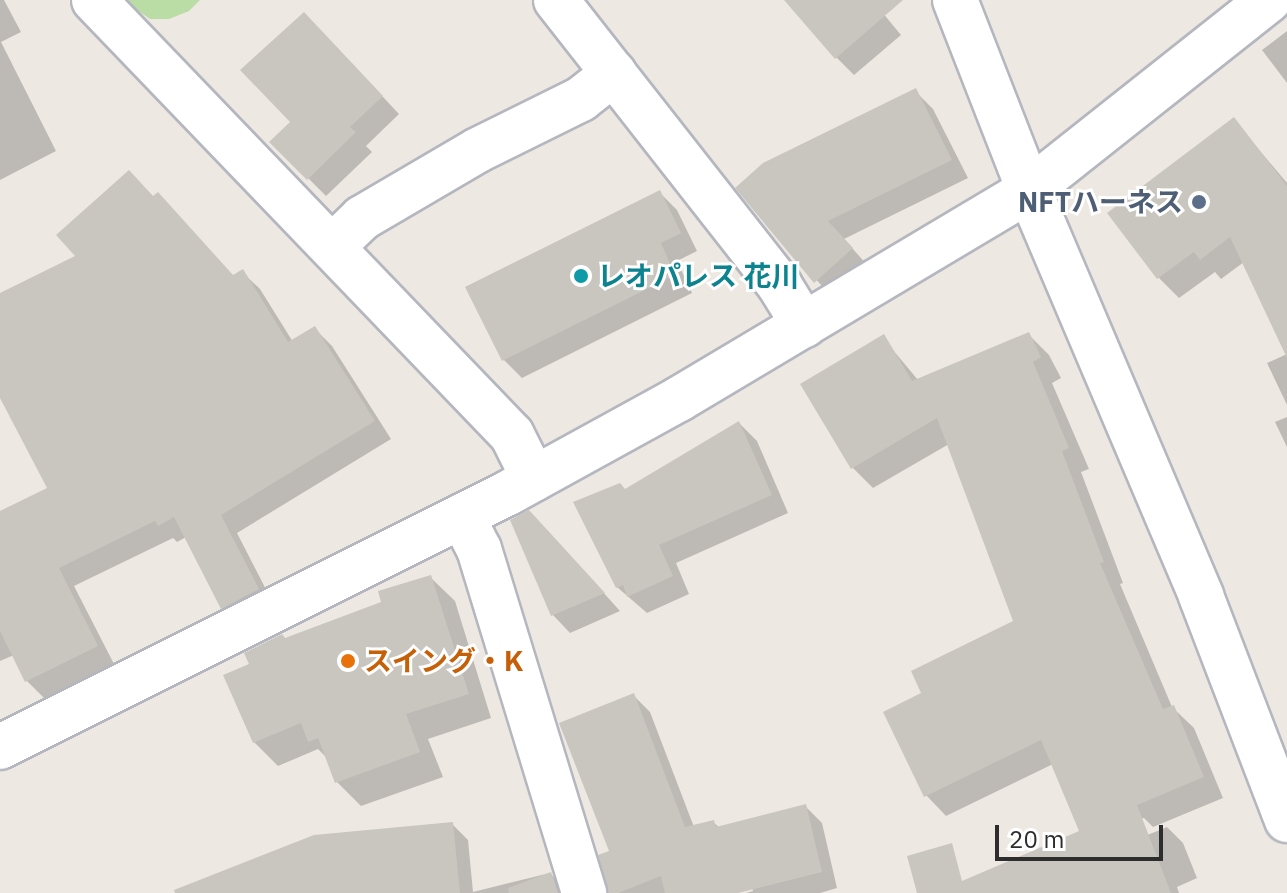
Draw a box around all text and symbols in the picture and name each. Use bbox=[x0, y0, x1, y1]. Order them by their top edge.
place label: NFTハーネス bbox=[1018, 185, 1183, 219]
marker: NFTハーネス bbox=[1190, 193, 1208, 211]
place label: レオパレス 花川 bbox=[597, 259, 800, 293]
marker: レオパレス 花川 bbox=[572, 267, 590, 285]
place label: スイング・K bbox=[364, 644, 523, 678]
marker: スイング・K bbox=[339, 652, 357, 670]
scale bar bbox=[999, 809, 1167, 859]
text: 20 m bbox=[1009, 823, 1064, 855]

